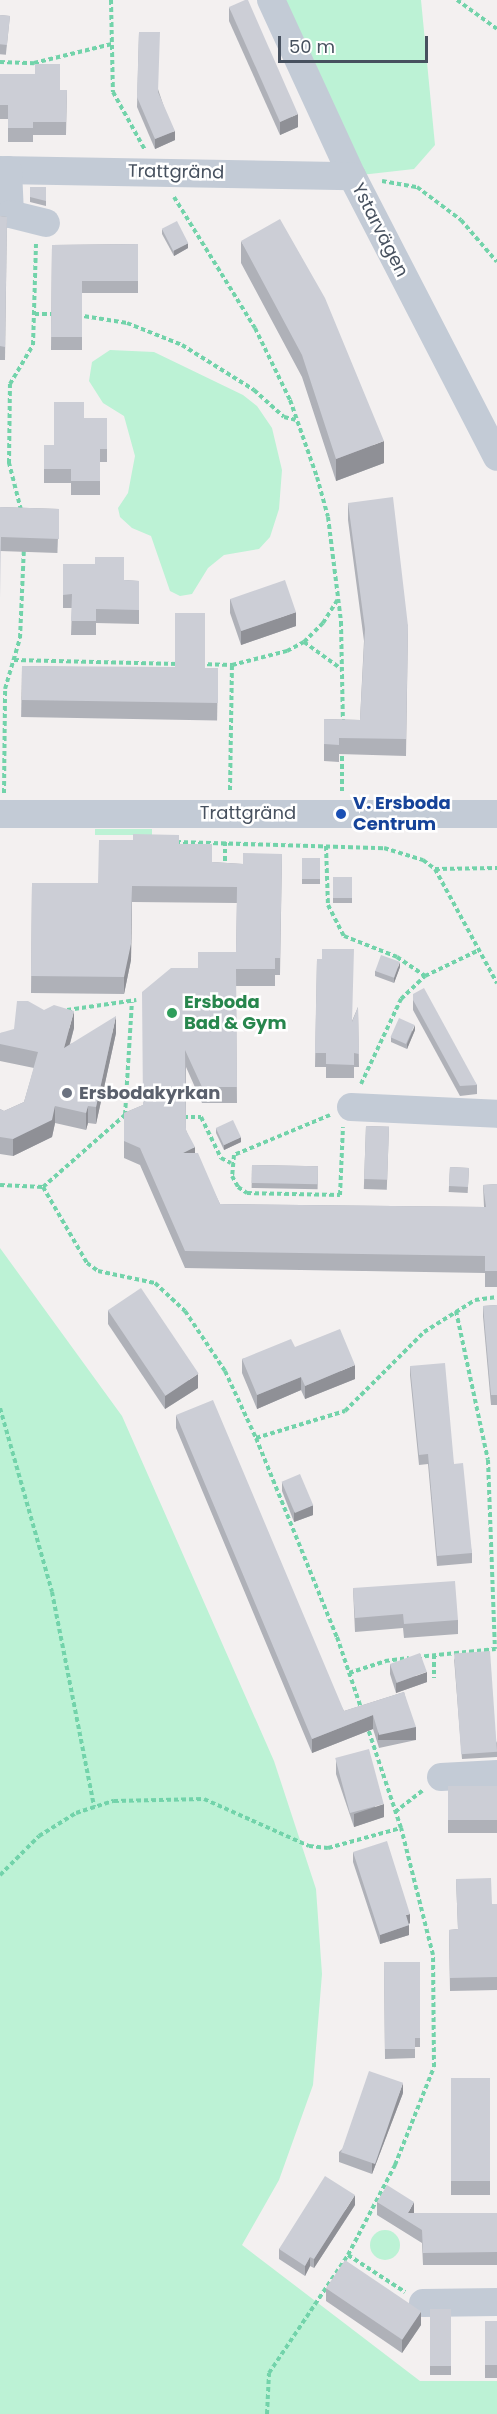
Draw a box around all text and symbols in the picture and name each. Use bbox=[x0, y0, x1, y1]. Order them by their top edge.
scale bar bbox=[281, 24, 431, 62]
text: 50 m bbox=[289, 34, 335, 59]
street label: Trattgränd bbox=[128, 160, 224, 184]
street label: Ystarvägen bbox=[347, 179, 413, 281]
place label: V. Ersboda Centrum bbox=[353, 793, 451, 836]
street label: Trattgränd bbox=[200, 802, 296, 824]
marker: V. Ersboda Centrum bbox=[334, 807, 348, 821]
place label: Ersboda Bad & Gym bbox=[184, 992, 286, 1034]
marker: Ersboda Bad & Gym bbox=[165, 1006, 179, 1020]
place label: Ersbodakyrkan bbox=[79, 1082, 220, 1104]
marker: Ersbodakyrkan bbox=[60, 1086, 74, 1100]

